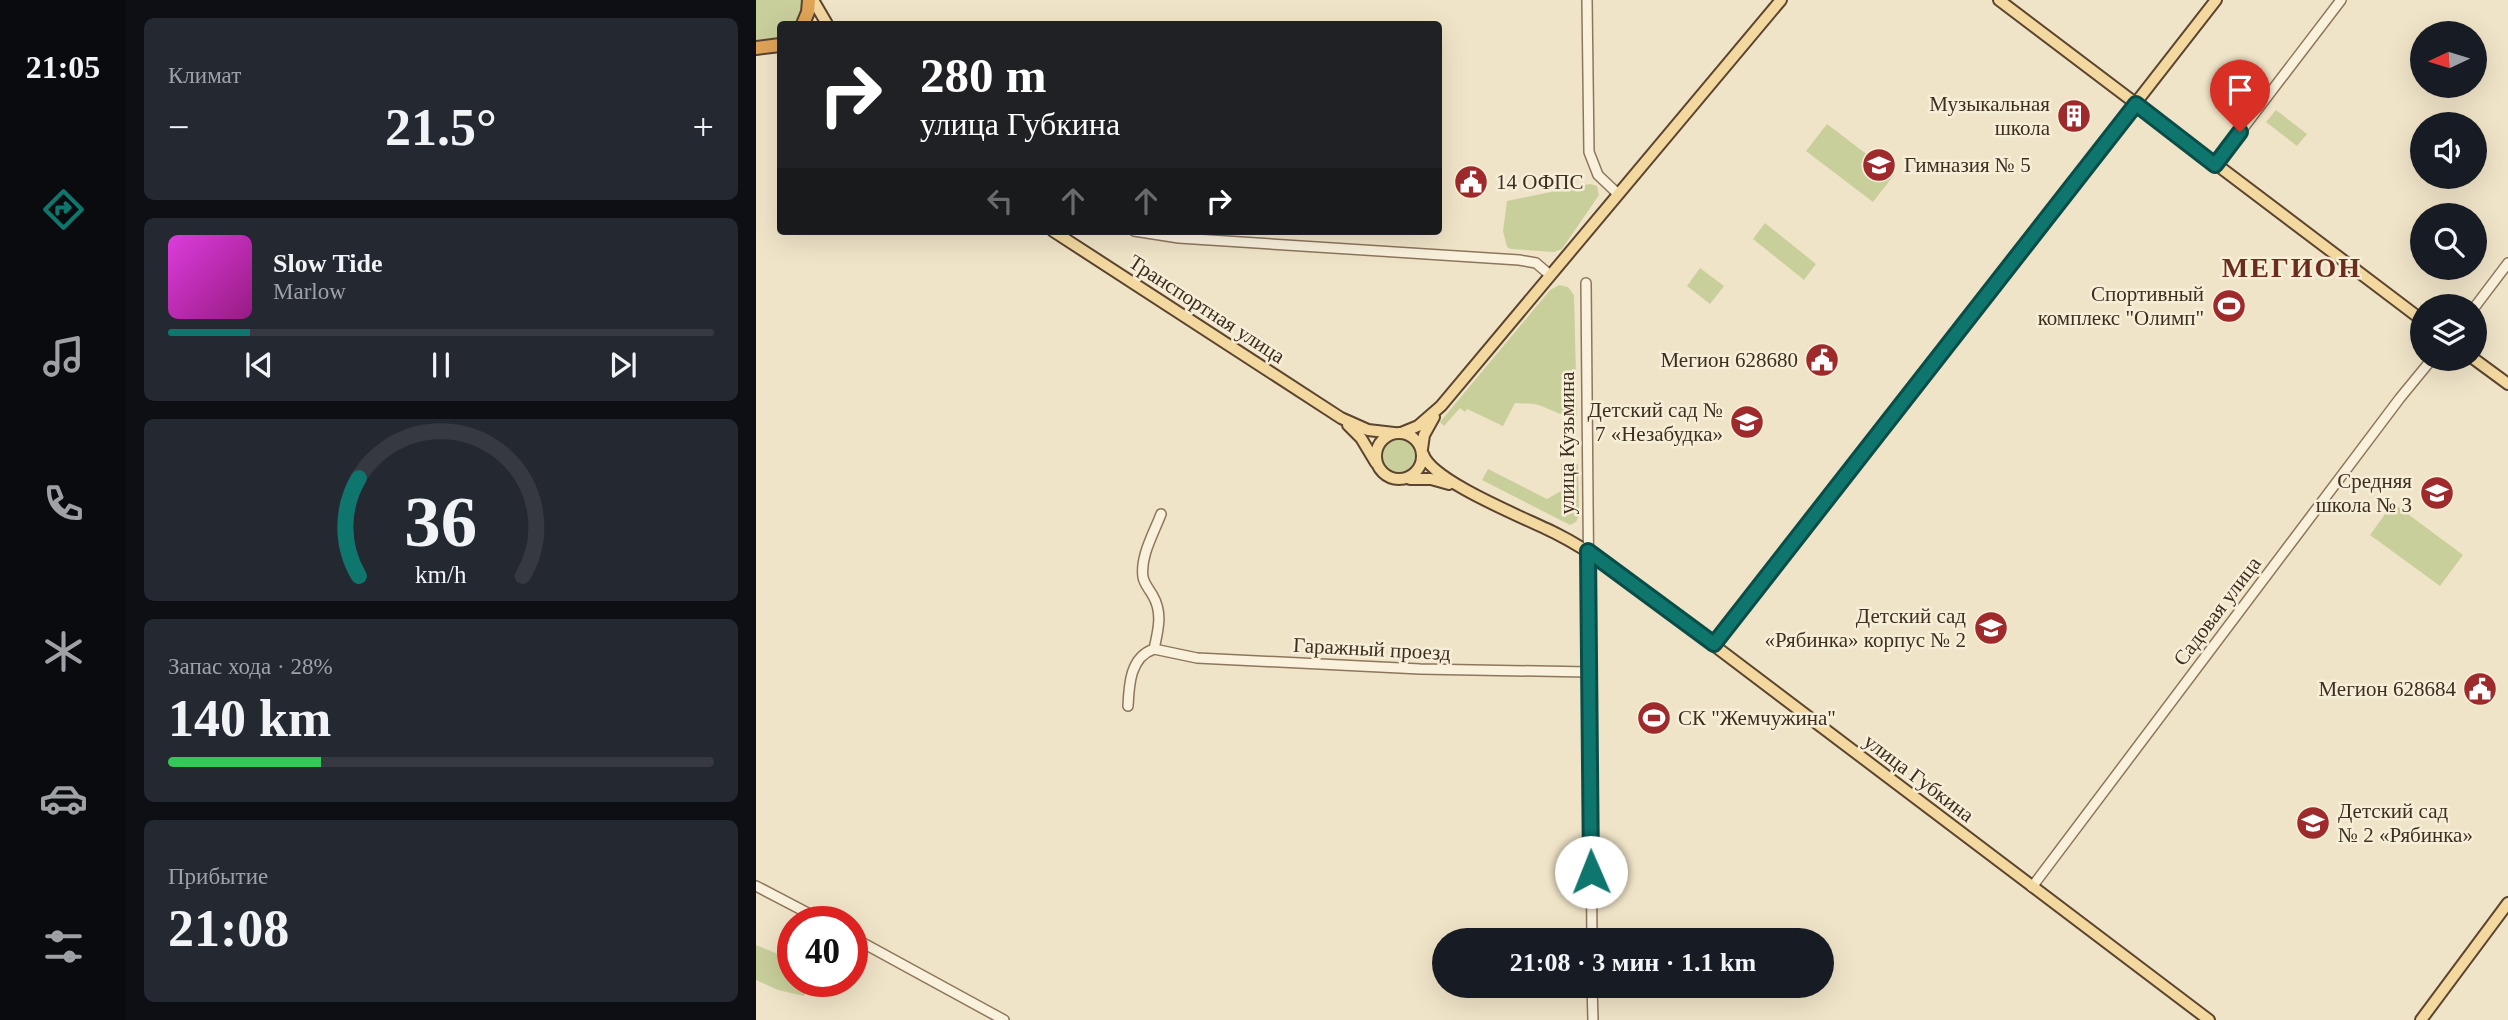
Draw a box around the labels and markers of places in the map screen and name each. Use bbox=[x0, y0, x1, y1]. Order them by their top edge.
pin bbox=[2210, 60, 2270, 132]
place label: Музыкальная школа bbox=[1929, 92, 2051, 140]
building icon: Музыкальная школа bbox=[2055, 97, 2093, 135]
school or university icon: Гимназия № 5 bbox=[1860, 146, 1898, 184]
place label: Гимназия № 5 bbox=[1904, 153, 2031, 177]
public building icon: 14 ОФПС bbox=[1452, 163, 1490, 201]
place label: 14 ОФПС bbox=[1496, 170, 1583, 194]
place label: Спортивный комплекс "Олимп" bbox=[2038, 282, 2204, 330]
sports icon: Спортивный комплекс "Олимп" bbox=[2210, 287, 2248, 325]
public building icon: Мегион 628680 bbox=[1803, 341, 1841, 379]
place label: Мегион 628680 bbox=[1660, 348, 1798, 372]
place label: Детский сад № 7 «Незабудка» bbox=[1588, 398, 1723, 446]
school or university icon: Детский сад № 7 «Незабудка» bbox=[1728, 403, 1766, 441]
place label: Средняя школа № 3 bbox=[2316, 469, 2412, 517]
school or university icon: Средняя школа № 3 bbox=[2418, 474, 2456, 512]
place label: Детский сад «Рябинка» корпус № 2 bbox=[1765, 604, 1966, 652]
school or university icon: Детский сад «Рябинка» корпус № 2 bbox=[1972, 609, 2010, 647]
public building icon: Мегион 628684 bbox=[2461, 670, 2499, 708]
place label: Мегион 628684 bbox=[2318, 677, 2456, 701]
sports icon: СК "Жемчужина" bbox=[1635, 699, 1673, 737]
place label: СК "Жемчужина" bbox=[1678, 706, 1836, 730]
place label: Детский сад № 2 «Рябинка» bbox=[2338, 799, 2473, 847]
school or university icon: Детский сад № 2 «Рябинка» bbox=[2294, 804, 2332, 842]

